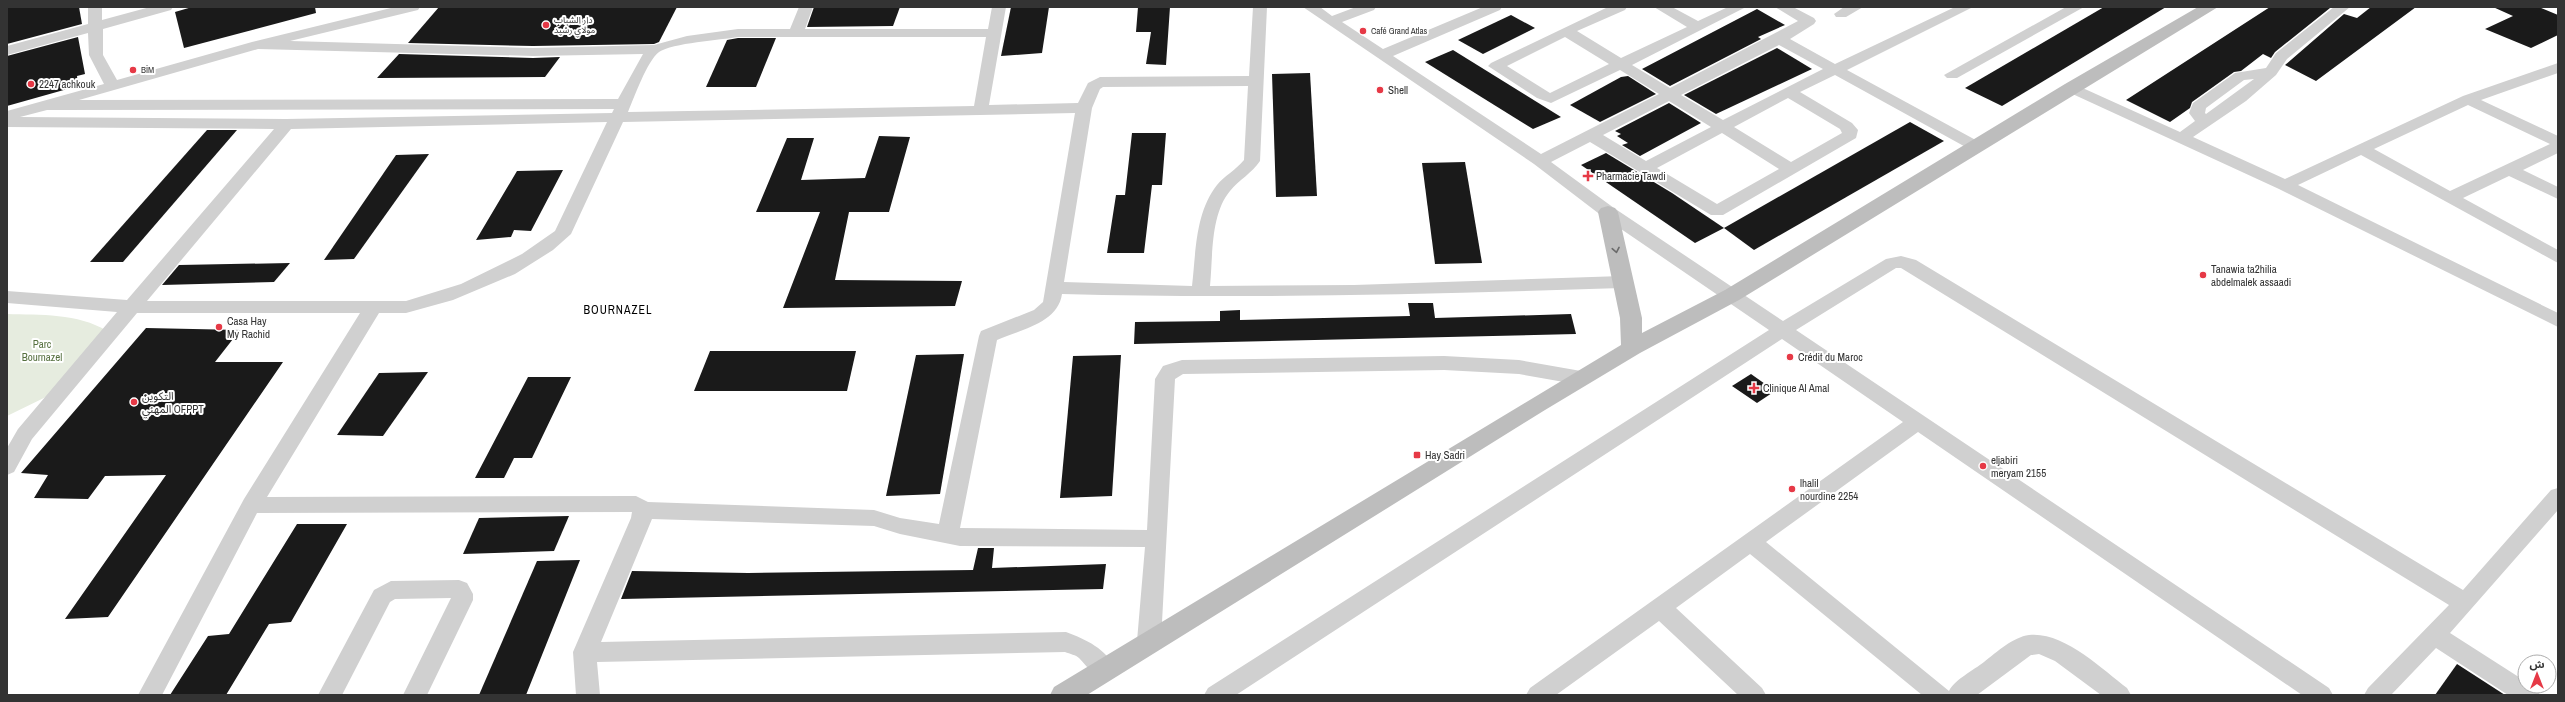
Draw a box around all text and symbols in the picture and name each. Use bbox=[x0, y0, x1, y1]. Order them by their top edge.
place label: دار الشباب مولاي رشيد bbox=[554, 14, 596, 37]
marker: دار الشباب مولاي رشيد bbox=[541, 20, 551, 30]
place label: Café Grand Atlas bbox=[1371, 25, 1428, 37]
marker: Café Grand Atlas bbox=[1358, 26, 1368, 36]
place label: BİM bbox=[141, 64, 154, 76]
marker: BİM bbox=[128, 65, 138, 75]
place label: 2247 achkouk bbox=[39, 77, 96, 91]
marker: 2247 achkouk bbox=[26, 79, 36, 89]
place label: Shell bbox=[1388, 83, 1408, 97]
marker: Shell bbox=[1375, 85, 1385, 95]
place label: Pharmacie Tawdi bbox=[1596, 169, 1666, 183]
marker: Pharmacie Tawdi bbox=[1583, 171, 1593, 181]
one-way arrow bbox=[1611, 247, 1619, 254]
place label: Tanawia ta2hilia abdelmalek assaadi bbox=[2211, 262, 2291, 289]
marker: Tanawia ta2hilia abdelmalek assaadi bbox=[2198, 270, 2208, 280]
district label: BOURNAZEL bbox=[583, 302, 653, 318]
place label: Casa Hay My Rachid bbox=[227, 314, 270, 341]
marker: Casa Hay My Rachid bbox=[214, 322, 224, 332]
park label: Parc Bournazel bbox=[22, 337, 62, 364]
place label: Crédit du Maroc bbox=[1798, 350, 1863, 364]
marker: Crédit du Maroc bbox=[1785, 352, 1795, 362]
place label: Clinique Al Amal bbox=[1763, 381, 1829, 395]
marker: Clinique Al Amal bbox=[1748, 382, 1760, 394]
place label: التكوين المهني OFPPT bbox=[142, 389, 204, 419]
marker: التكوين المهني OFPPT bbox=[129, 397, 139, 407]
place label: Hay Sadri bbox=[1425, 448, 1465, 462]
marker: Hay Sadri bbox=[1412, 450, 1422, 460]
place label: eljabiri meryam 2155 bbox=[1991, 453, 2046, 480]
marker: eljabiri meryam 2155 bbox=[1978, 461, 1988, 471]
place label: lhalil nourdine 2254 bbox=[1800, 476, 1858, 503]
marker: lhalil nourdine 2254 bbox=[1787, 484, 1797, 494]
north arrow bbox=[2517, 654, 2557, 694]
text: ش bbox=[2529, 657, 2545, 671]

